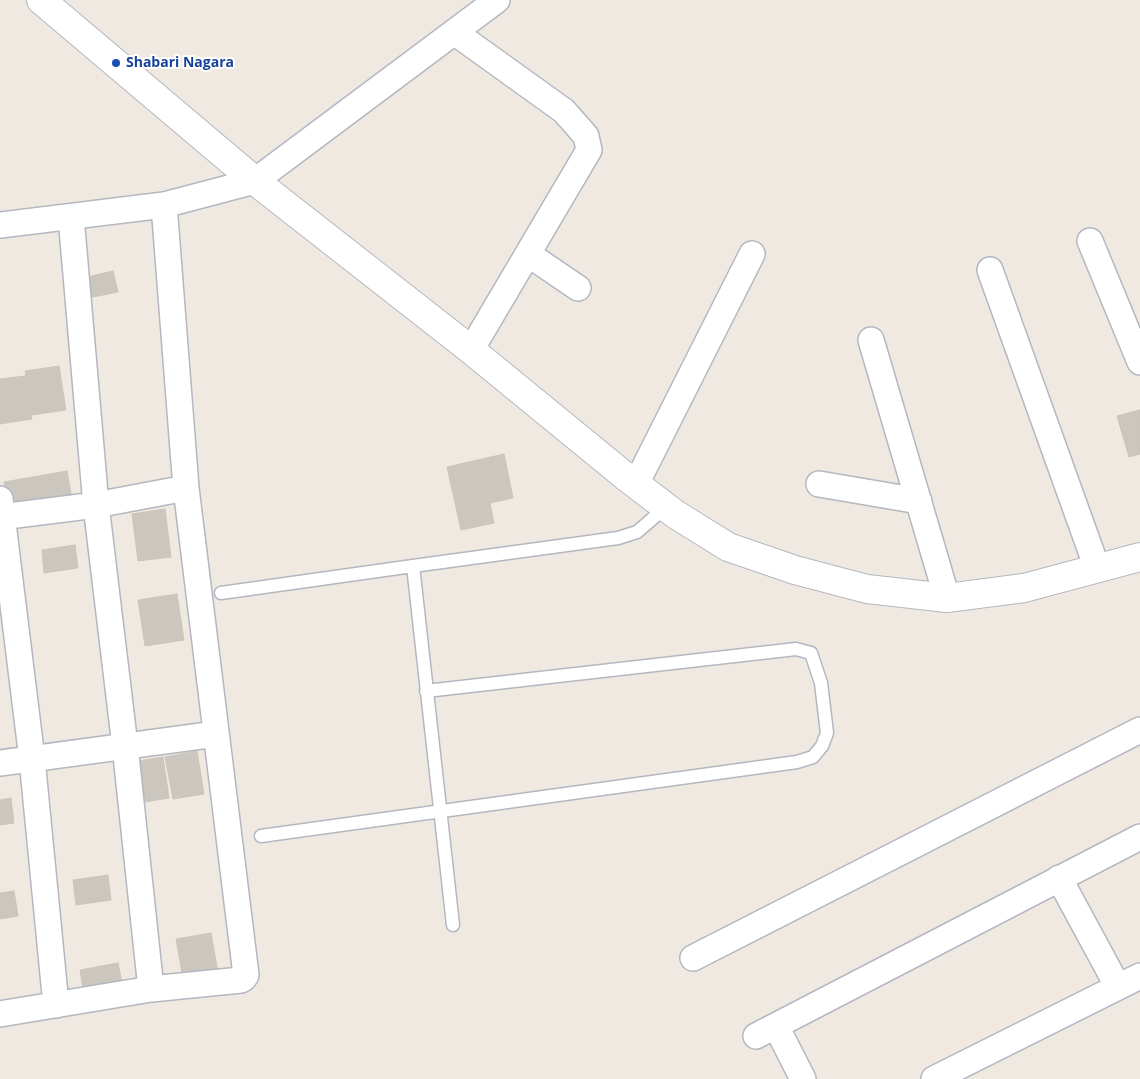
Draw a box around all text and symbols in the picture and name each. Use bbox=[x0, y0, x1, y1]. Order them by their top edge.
place label: Shabari Nagara bbox=[126, 55, 234, 71]
marker: Shabari Nagara bbox=[110, 57, 122, 69]

